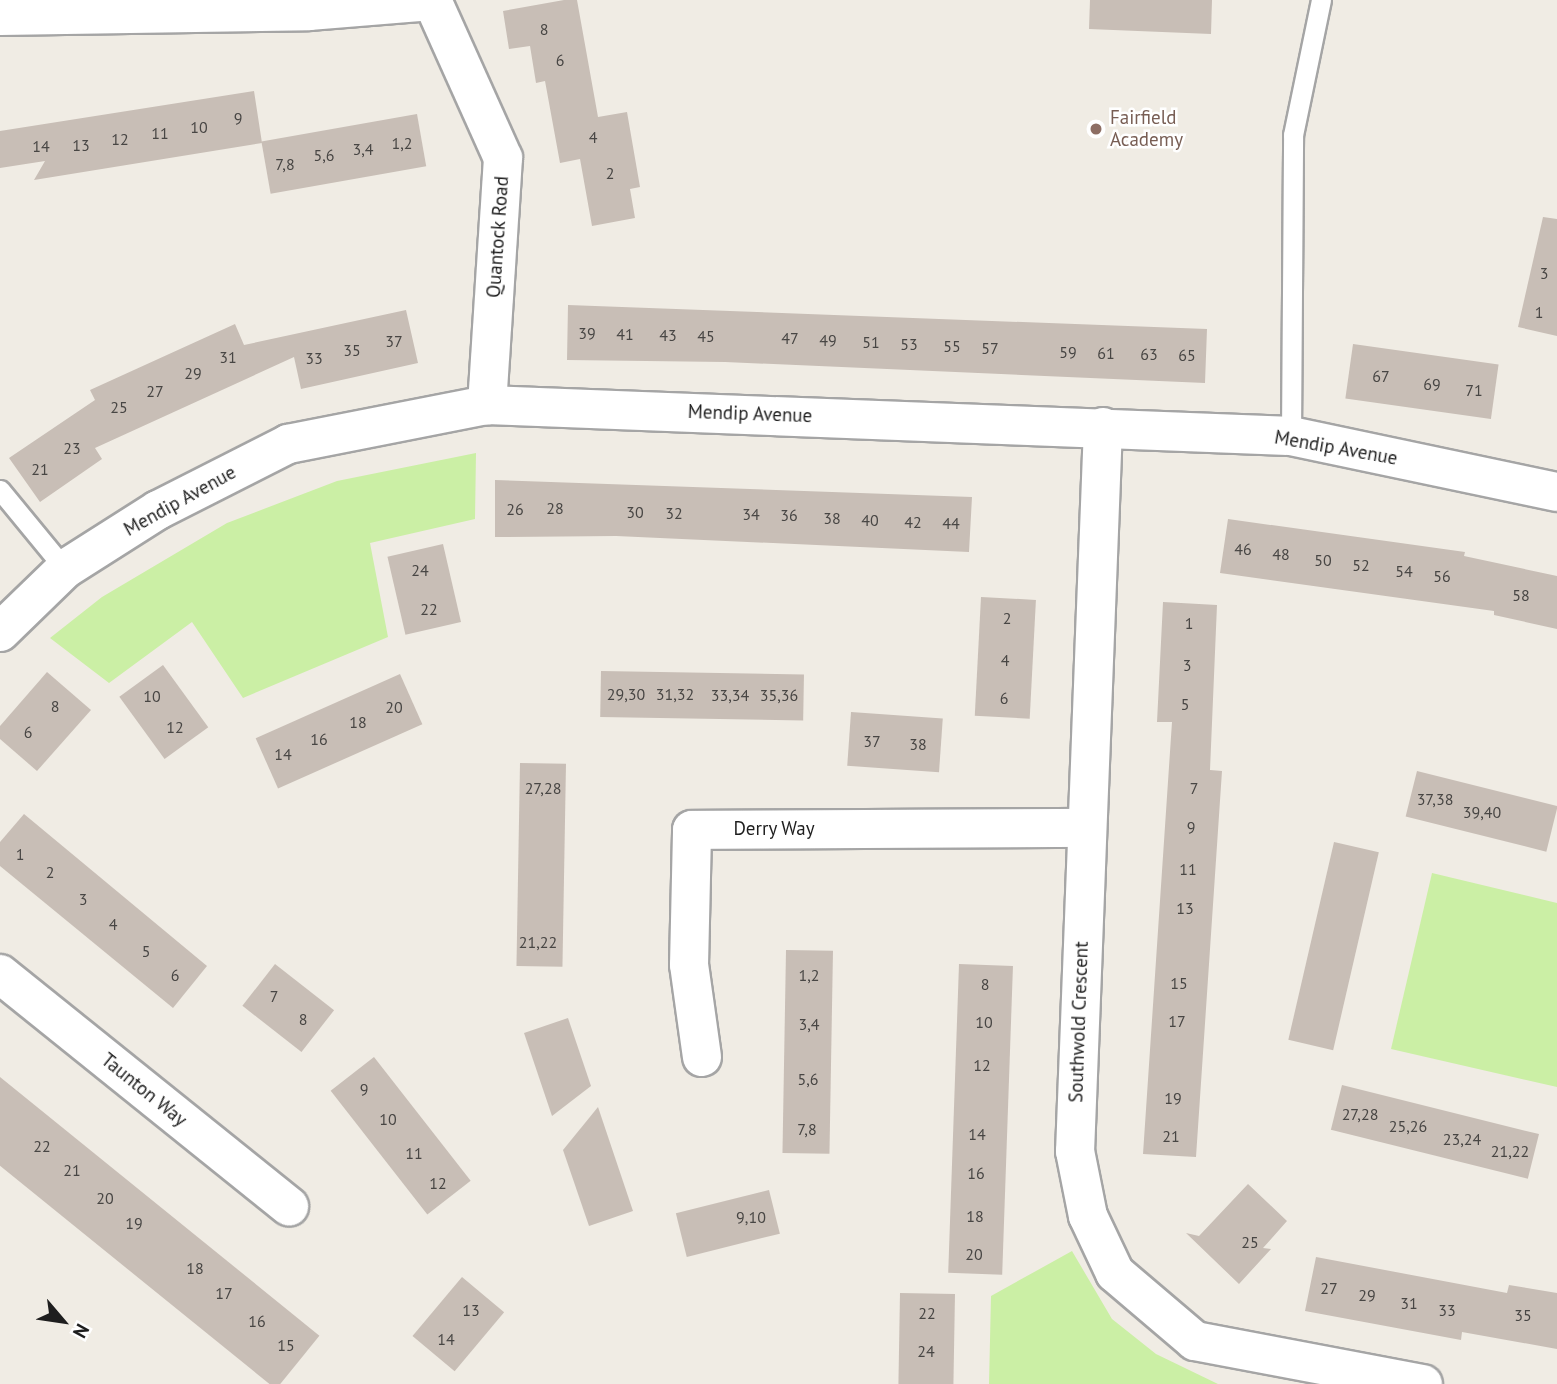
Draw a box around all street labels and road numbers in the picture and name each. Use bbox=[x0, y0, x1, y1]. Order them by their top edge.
street label: Quantock Road bbox=[482, 175, 514, 299]
street label: Mendip Avenue bbox=[687, 400, 813, 428]
street label: Mendip Avenue bbox=[1272, 426, 1400, 470]
street label: Mendip Avenue bbox=[120, 461, 240, 541]
street label: Derry Way bbox=[733, 818, 815, 840]
street label: Southwold Crescent bbox=[1065, 941, 1093, 1103]
street label: Taunton Way bbox=[97, 1049, 191, 1131]

